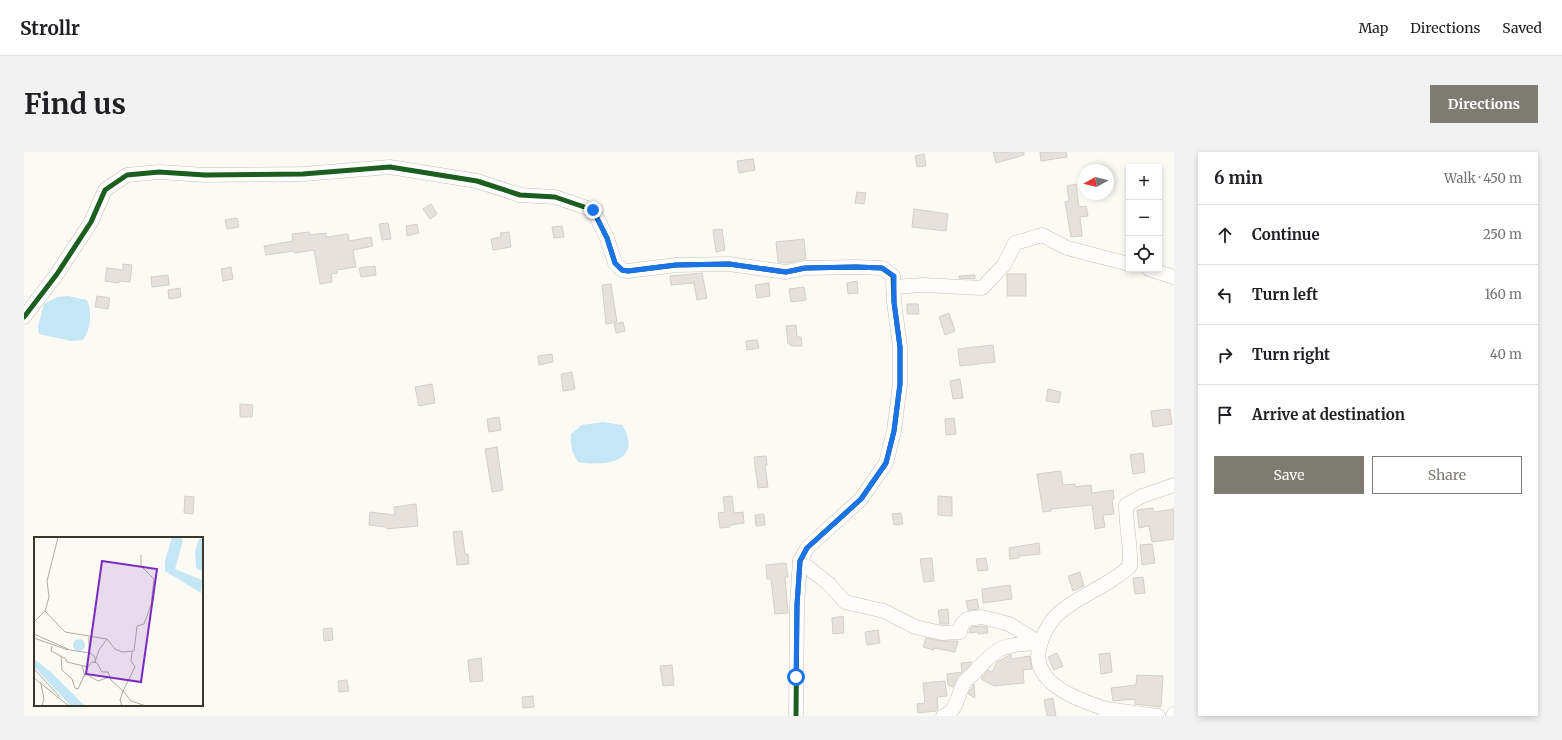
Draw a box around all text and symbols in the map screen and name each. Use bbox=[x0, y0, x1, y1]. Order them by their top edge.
text: Strollr bbox=[20, 16, 80, 40]
text: Map bbox=[1358, 19, 1388, 37]
text: Directions bbox=[1410, 19, 1480, 37]
text: Saved bbox=[1502, 19, 1542, 37]
button: Directions bbox=[1430, 85, 1538, 123]
text: Find us bbox=[24, 86, 126, 122]
north arrow bbox=[1078, 164, 1114, 200]
map controls bbox=[1126, 164, 1162, 272]
button: + bbox=[1126, 164, 1162, 200]
text: 6 min bbox=[1214, 167, 1263, 189]
text: Walk · 450 m bbox=[1444, 170, 1522, 187]
button: − bbox=[1126, 200, 1162, 236]
route end bbox=[584, 201, 602, 219]
icon: ahead bbox=[1214, 224, 1236, 246]
text: Continue bbox=[1252, 225, 1320, 244]
text: 250 m bbox=[1483, 226, 1522, 243]
button: locate bbox=[1126, 236, 1162, 272]
icon: left bbox=[1214, 284, 1236, 306]
text: Turn left bbox=[1252, 285, 1318, 304]
text: 160 m bbox=[1484, 286, 1522, 303]
icon: right bbox=[1214, 344, 1236, 366]
text: Turn right bbox=[1252, 345, 1330, 364]
text: 40 m bbox=[1490, 346, 1522, 363]
icon: arrive bbox=[1214, 404, 1236, 426]
text: Arrive at destination bbox=[1252, 405, 1405, 424]
button: Save bbox=[1214, 456, 1364, 494]
button: Share bbox=[1372, 456, 1522, 494]
inset map bbox=[34, 537, 203, 706]
route start bbox=[787, 668, 805, 686]

